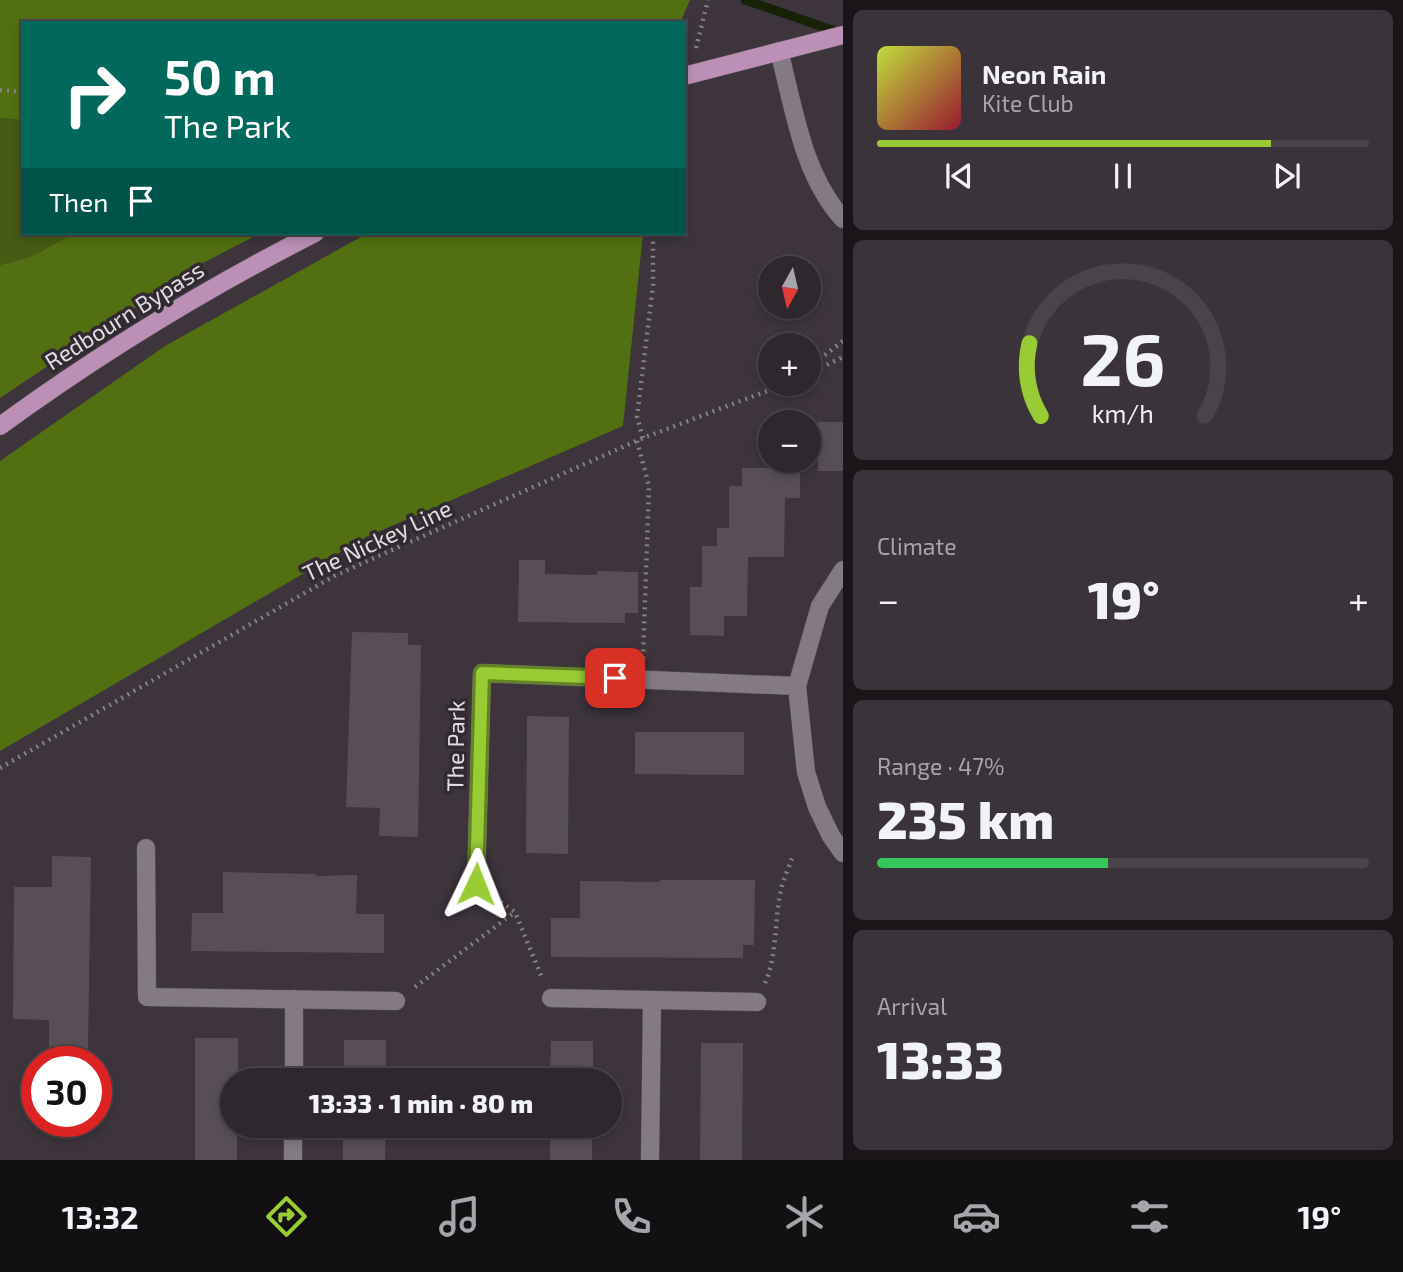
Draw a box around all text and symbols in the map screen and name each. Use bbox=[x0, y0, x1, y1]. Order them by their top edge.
text: 50 m bbox=[164, 46, 276, 105]
icon: right bbox=[49, 49, 140, 140]
text: Neon Rain bbox=[982, 58, 1106, 89]
text: Kite Club bbox=[982, 89, 1074, 117]
text: The Park bbox=[164, 106, 291, 144]
icon: previous bbox=[940, 157, 978, 195]
icon: pause bbox=[1104, 157, 1142, 195]
icon: next bbox=[1268, 157, 1306, 195]
icon: arrive bbox=[122, 182, 160, 220]
text: Then bbox=[49, 186, 108, 217]
street label: Redbourn Bypass bbox=[39, 255, 209, 375]
north arrow bbox=[758, 256, 821, 318]
map controls bbox=[758, 256, 821, 473]
text: 26 bbox=[1080, 313, 1166, 401]
button: + bbox=[758, 333, 821, 396]
text: km/h bbox=[1092, 398, 1154, 428]
button: − bbox=[758, 410, 821, 473]
street label: The Nickey Line bbox=[298, 493, 456, 587]
text: Climate bbox=[877, 532, 957, 560]
text: 19° bbox=[1088, 567, 1160, 629]
text: − bbox=[877, 576, 899, 622]
text: + bbox=[1348, 576, 1369, 622]
pin bbox=[585, 648, 645, 708]
icon: arrive bbox=[596, 659, 634, 697]
street label: The Park bbox=[440, 700, 470, 792]
text: Range · 47% bbox=[877, 752, 1004, 780]
text: 235 km bbox=[877, 787, 1054, 849]
position arrow bbox=[439, 847, 513, 921]
text: Arrival bbox=[877, 992, 947, 1020]
text: 13:33 bbox=[877, 1027, 1004, 1089]
speed limit sign: 30 bbox=[21, 1046, 112, 1137]
text: 13:33 · 1 min · 80 m bbox=[309, 1087, 533, 1118]
icon: directions bbox=[262, 1192, 311, 1241]
icon: music bbox=[435, 1192, 484, 1241]
icon: phone bbox=[607, 1192, 656, 1241]
icon: climate bbox=[780, 1192, 829, 1241]
icon: car bbox=[952, 1192, 1001, 1241]
icon: filters bbox=[1125, 1192, 1174, 1241]
text: 13:32 bbox=[62, 1197, 139, 1235]
text: 19° bbox=[1297, 1197, 1341, 1235]

